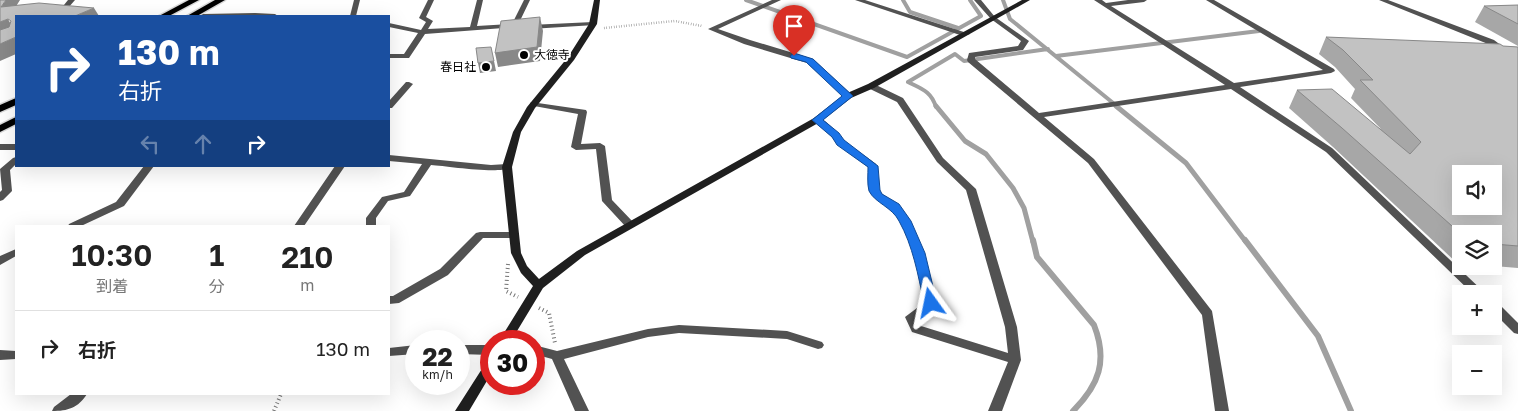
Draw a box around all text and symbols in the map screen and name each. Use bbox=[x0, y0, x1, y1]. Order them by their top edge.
pin bbox=[773, 5, 815, 56]
icon: arrive bbox=[780, 12, 808, 40]
text: 130 m bbox=[118, 31, 220, 73]
icon: right bbox=[35, 35, 100, 100]
place label: 大徳寺 bbox=[534, 47, 570, 62]
marker: 大徳寺 bbox=[518, 49, 530, 61]
place label: 春日社 bbox=[440, 59, 476, 74]
marker: 春日社 bbox=[480, 61, 492, 73]
text: 右折 bbox=[118, 77, 162, 104]
icon: left bbox=[136, 130, 164, 158]
icon: ahead bbox=[189, 130, 217, 158]
icon: right bbox=[242, 130, 270, 158]
map controls bbox=[1452, 165, 1502, 395]
button: sound bbox=[1452, 165, 1502, 215]
button: layers bbox=[1452, 225, 1502, 275]
text: 10:30 bbox=[71, 237, 152, 273]
text: 1 bbox=[209, 237, 224, 273]
text: 210 bbox=[281, 239, 334, 275]
text: m bbox=[300, 275, 314, 295]
text: 到着 bbox=[96, 276, 128, 296]
text: 分 bbox=[209, 276, 225, 296]
position arrow bbox=[904, 276, 956, 328]
button: + bbox=[1452, 285, 1502, 335]
speed limit sign: 30 bbox=[480, 330, 545, 395]
icon: right bbox=[35, 334, 63, 362]
text: 130 m bbox=[316, 337, 370, 360]
text: 右折 bbox=[78, 338, 116, 361]
text: 22 bbox=[422, 341, 453, 372]
button: − bbox=[1452, 345, 1502, 395]
text: km/h bbox=[422, 367, 453, 382]

